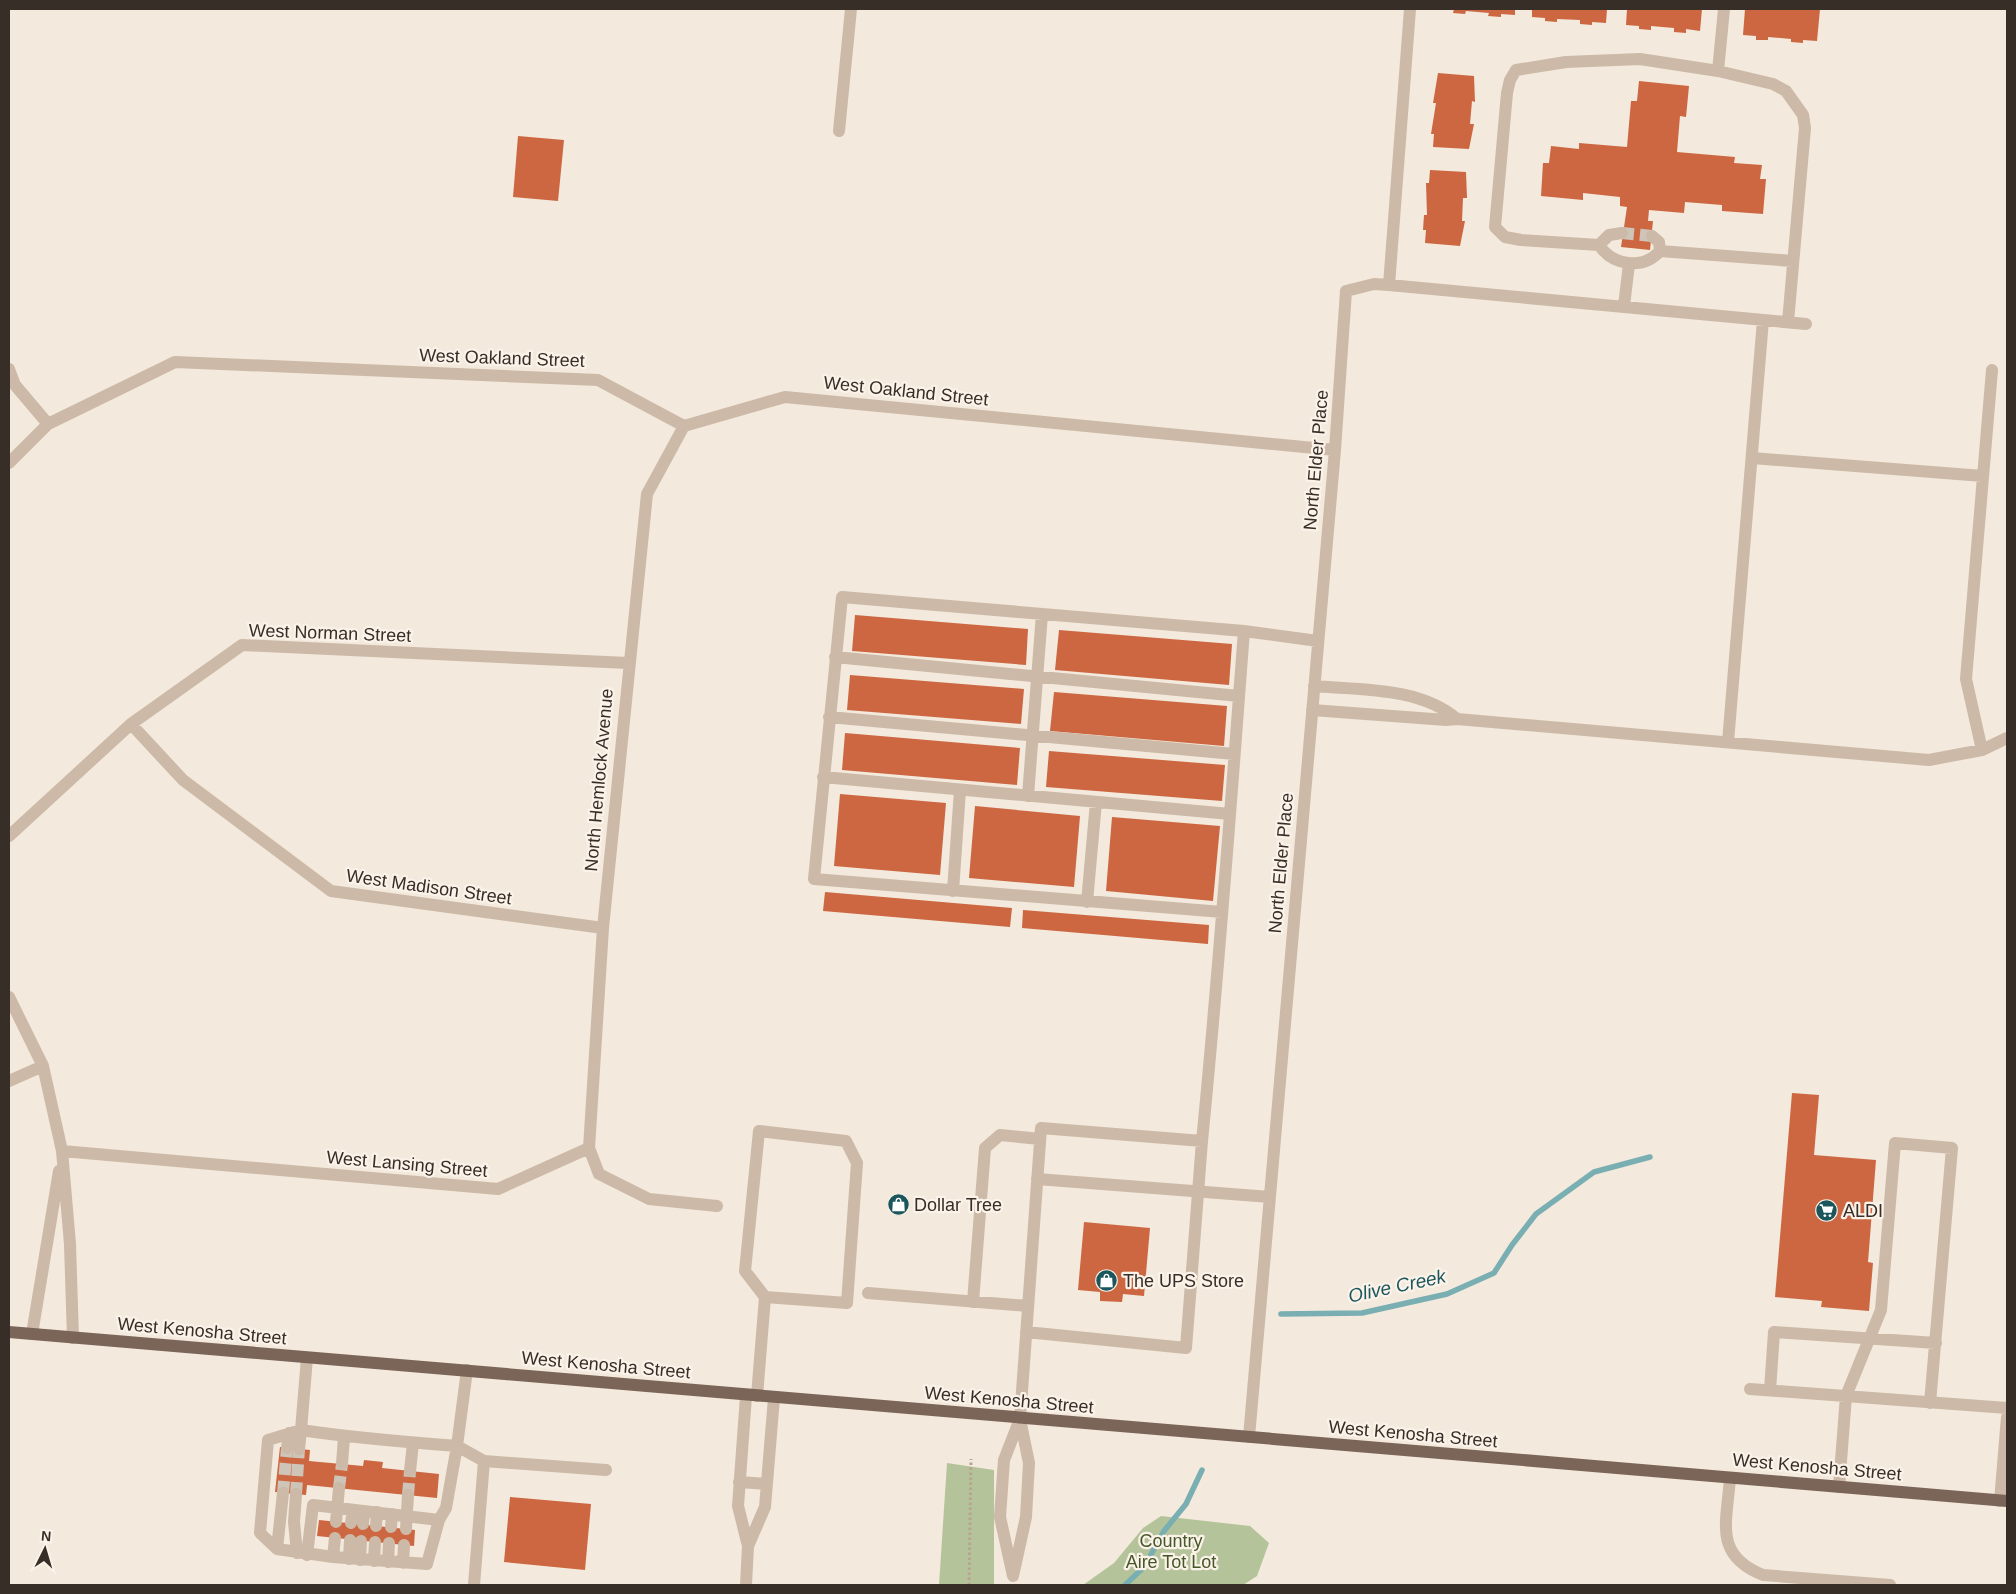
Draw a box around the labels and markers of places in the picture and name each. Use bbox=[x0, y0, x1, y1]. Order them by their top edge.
shop icon: Dollar Tree bbox=[886, 1193, 910, 1217]
place label: Dollar Tree bbox=[914, 1195, 1002, 1215]
supermarket icon: ALDI bbox=[1815, 1199, 1839, 1223]
place label: ALDI bbox=[1843, 1201, 1883, 1221]
shop icon: The UPS Store bbox=[1095, 1269, 1119, 1293]
place label: The UPS Store bbox=[1123, 1271, 1244, 1291]

